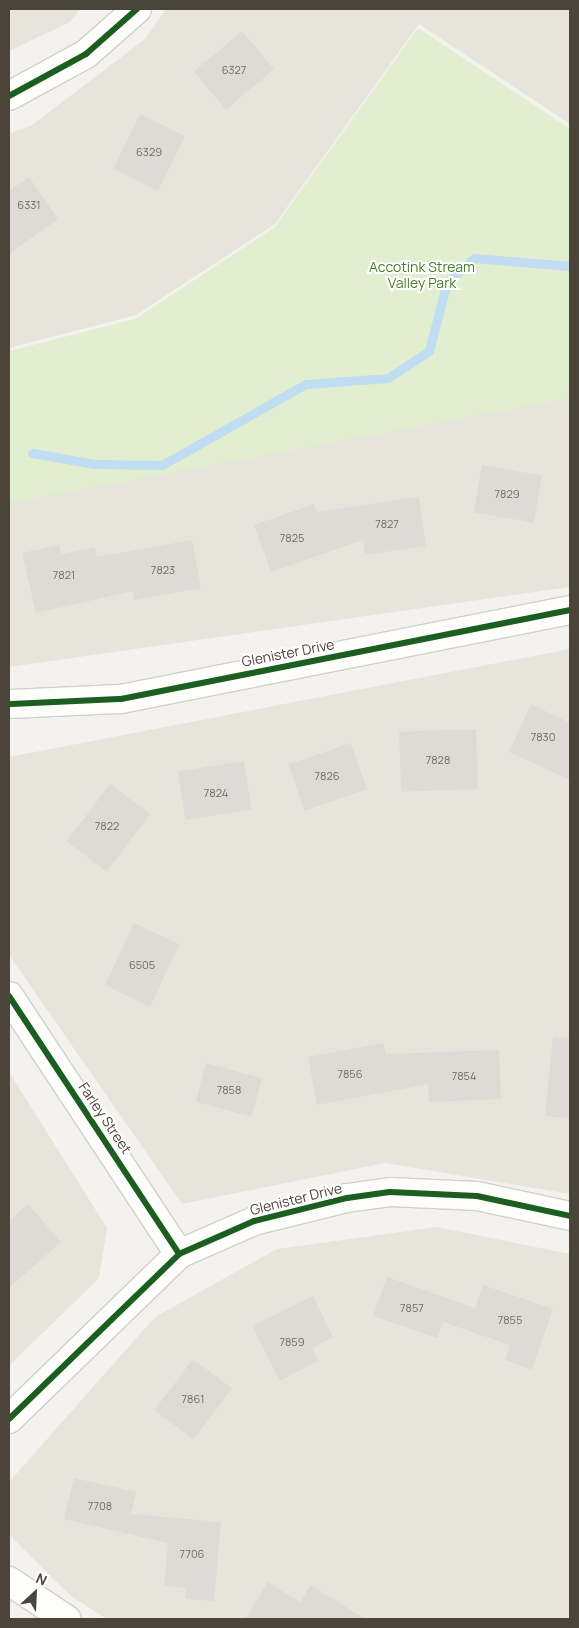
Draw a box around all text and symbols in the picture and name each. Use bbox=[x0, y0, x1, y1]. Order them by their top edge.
house number: 6327 bbox=[222, 63, 246, 77]
house number: 6329 bbox=[136, 145, 162, 159]
house number: 6331 bbox=[17, 198, 41, 212]
park label: Accotink Stream Valley Park bbox=[369, 259, 475, 292]
house number: 7829 bbox=[494, 487, 520, 501]
house number: 7827 bbox=[375, 517, 399, 531]
house number: 7825 bbox=[280, 531, 304, 545]
house number: 7823 bbox=[151, 563, 175, 577]
house number: 7821 bbox=[53, 568, 75, 582]
street label: Glenister Drive bbox=[240, 636, 336, 670]
house number: 7830 bbox=[531, 730, 555, 744]
house number: 7828 bbox=[426, 753, 450, 767]
house number: 7826 bbox=[314, 769, 340, 783]
house number: 7824 bbox=[204, 786, 228, 800]
house number: 7822 bbox=[95, 819, 119, 833]
house number: 6505 bbox=[129, 958, 155, 972]
house number: 7856 bbox=[337, 1067, 363, 1081]
house number: 7854 bbox=[452, 1069, 476, 1083]
street label: Farley Street bbox=[75, 1079, 135, 1157]
house number: 7858 bbox=[217, 1083, 241, 1097]
street label: Glenister Drive bbox=[248, 1179, 344, 1219]
house number: 7857 bbox=[400, 1301, 424, 1315]
house number: 7855 bbox=[498, 1313, 522, 1327]
house number: 7859 bbox=[279, 1335, 305, 1349]
house number: 7861 bbox=[182, 1392, 204, 1406]
house number: 7708 bbox=[88, 1499, 112, 1513]
house number: 7706 bbox=[180, 1547, 204, 1561]
north arrow bbox=[10, 1568, 60, 1618]
text: N bbox=[33, 1568, 50, 1590]

